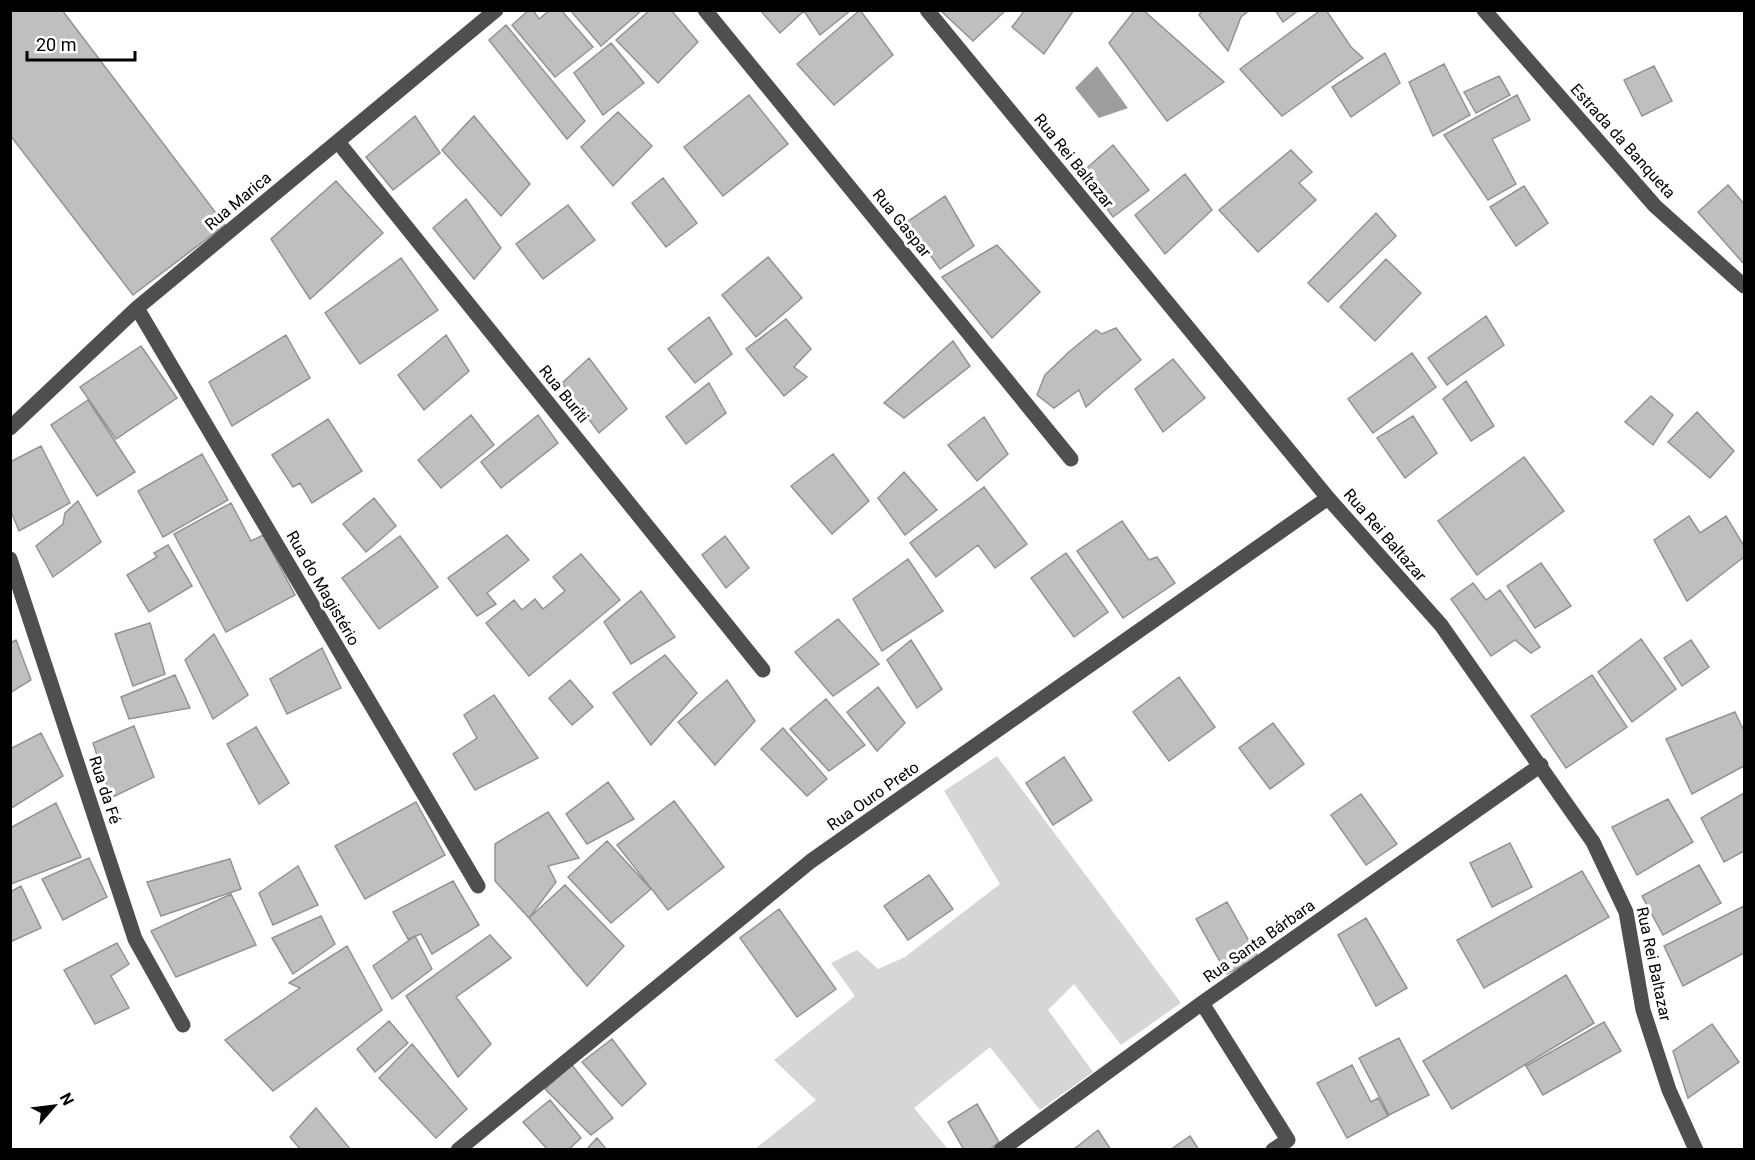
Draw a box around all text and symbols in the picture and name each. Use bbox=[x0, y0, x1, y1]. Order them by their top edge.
scale bar bbox=[27, 24, 135, 62]
text: 20 m bbox=[36, 34, 76, 55]
street label: Estrada da Banqueta bbox=[1567, 80, 1679, 202]
street label: Rua Rei Baltazar bbox=[1030, 110, 1118, 213]
street label: Rua Marica bbox=[201, 168, 275, 234]
street label: Rua Gaspar bbox=[869, 185, 936, 261]
street label: Rua Buriti bbox=[535, 361, 593, 427]
street label: Rua Rei Baltazar bbox=[1340, 485, 1431, 585]
street label: Rua do Magistério bbox=[282, 527, 364, 649]
street label: Rua da Fé bbox=[85, 754, 125, 826]
street label: Rua Ouro Preto bbox=[823, 757, 923, 835]
street label: Rua Santa Bárbara bbox=[1200, 895, 1318, 987]
street label: Rua Rei Baltazar bbox=[1633, 905, 1675, 1023]
north arrow bbox=[24, 1076, 84, 1136]
text: N bbox=[56, 1090, 78, 1109]

